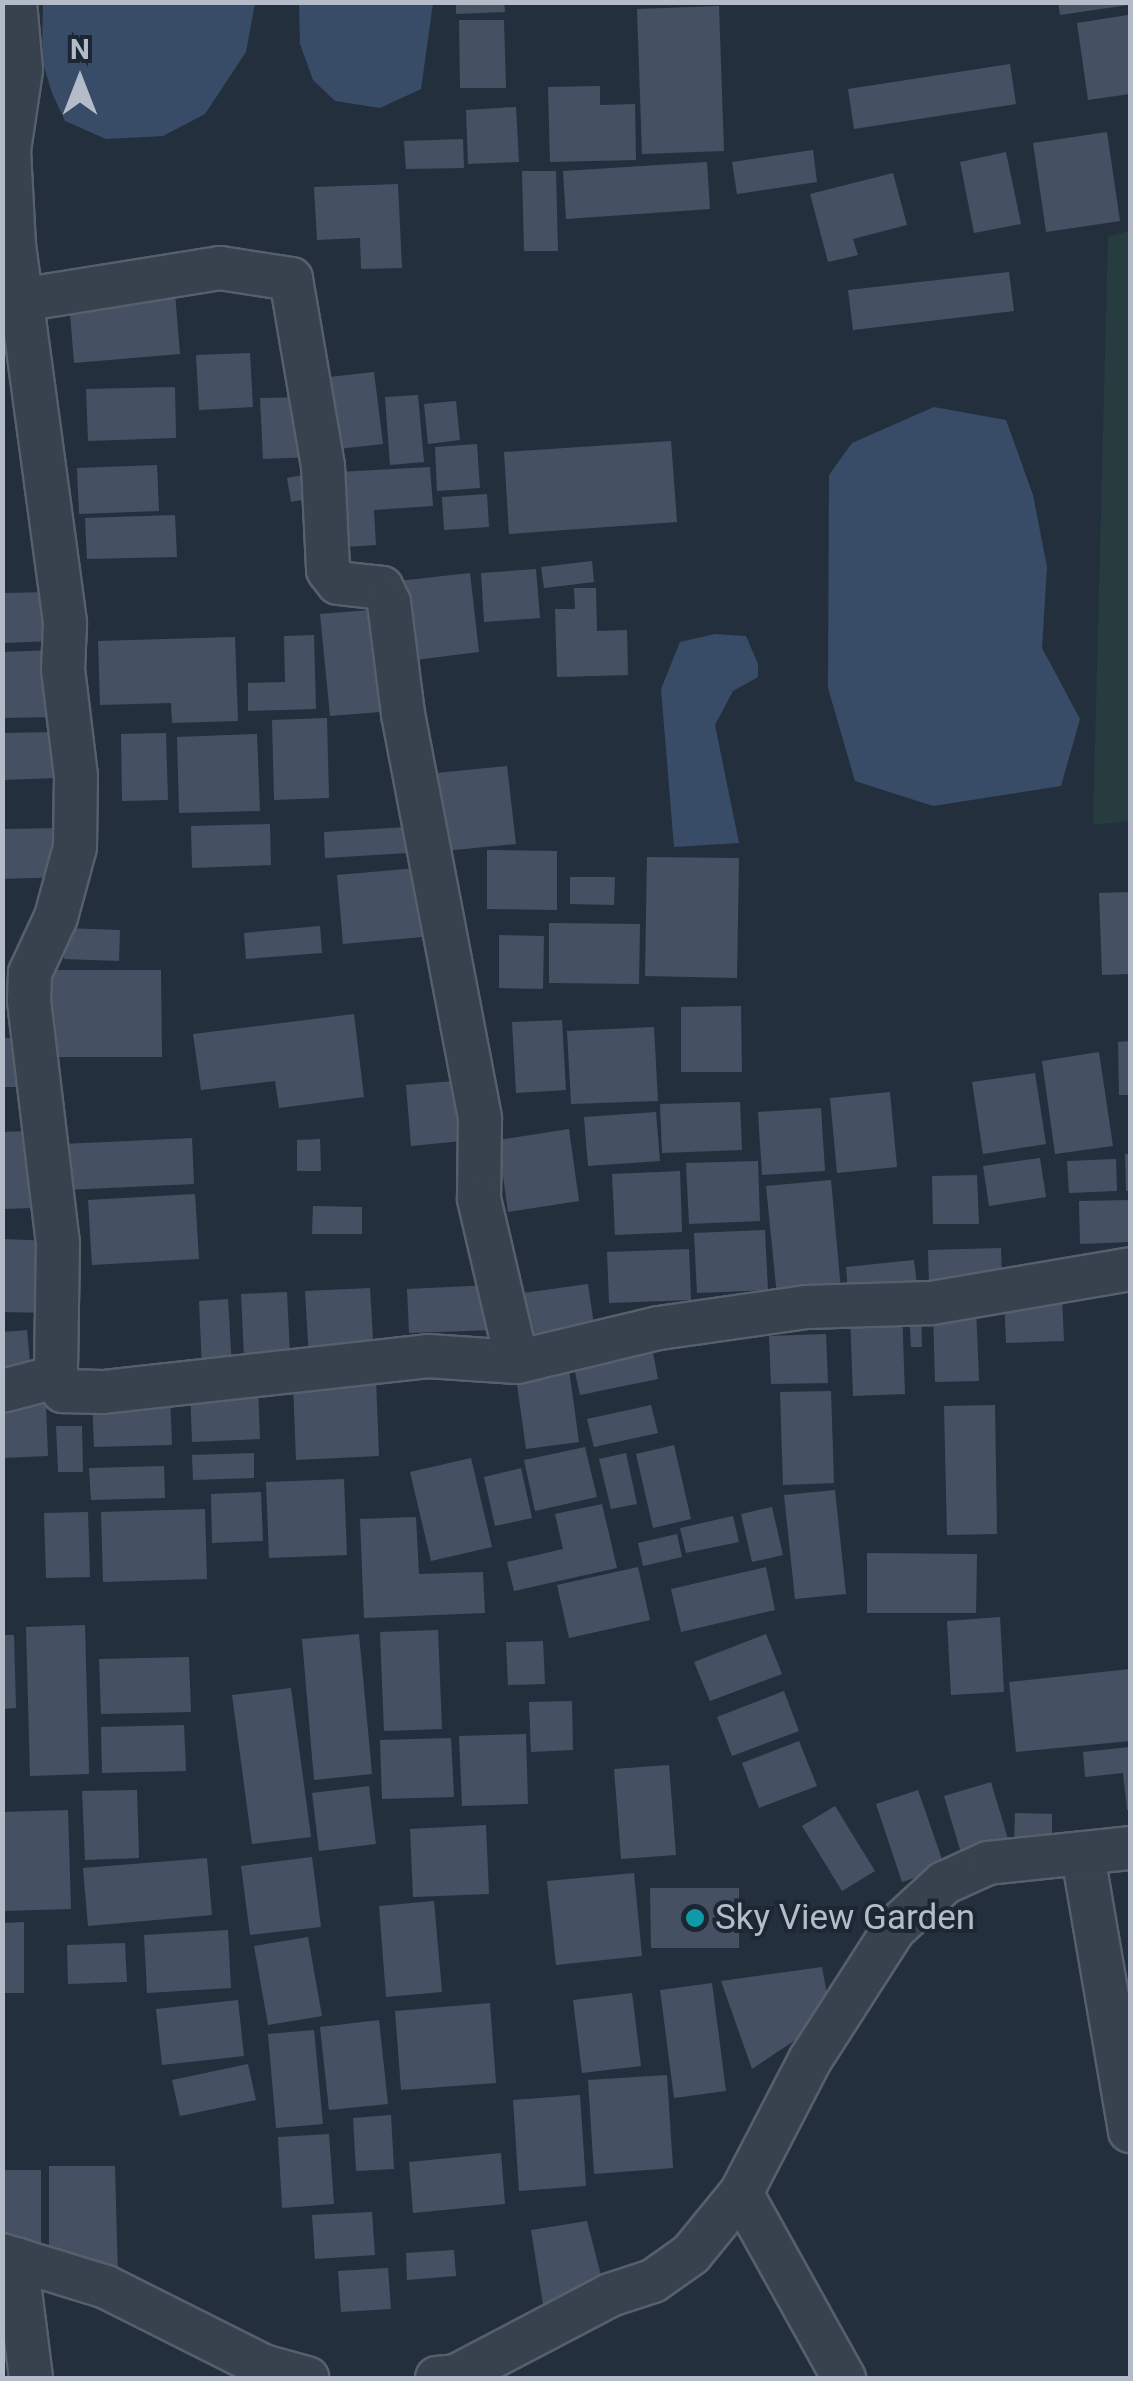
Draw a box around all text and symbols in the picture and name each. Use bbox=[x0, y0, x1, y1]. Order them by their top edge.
north arrow bbox=[30, 30, 130, 130]
text: N bbox=[70, 33, 90, 66]
place label: Sky View Garden bbox=[715, 1897, 975, 1939]
marker: Sky View Garden bbox=[684, 1907, 706, 1929]

